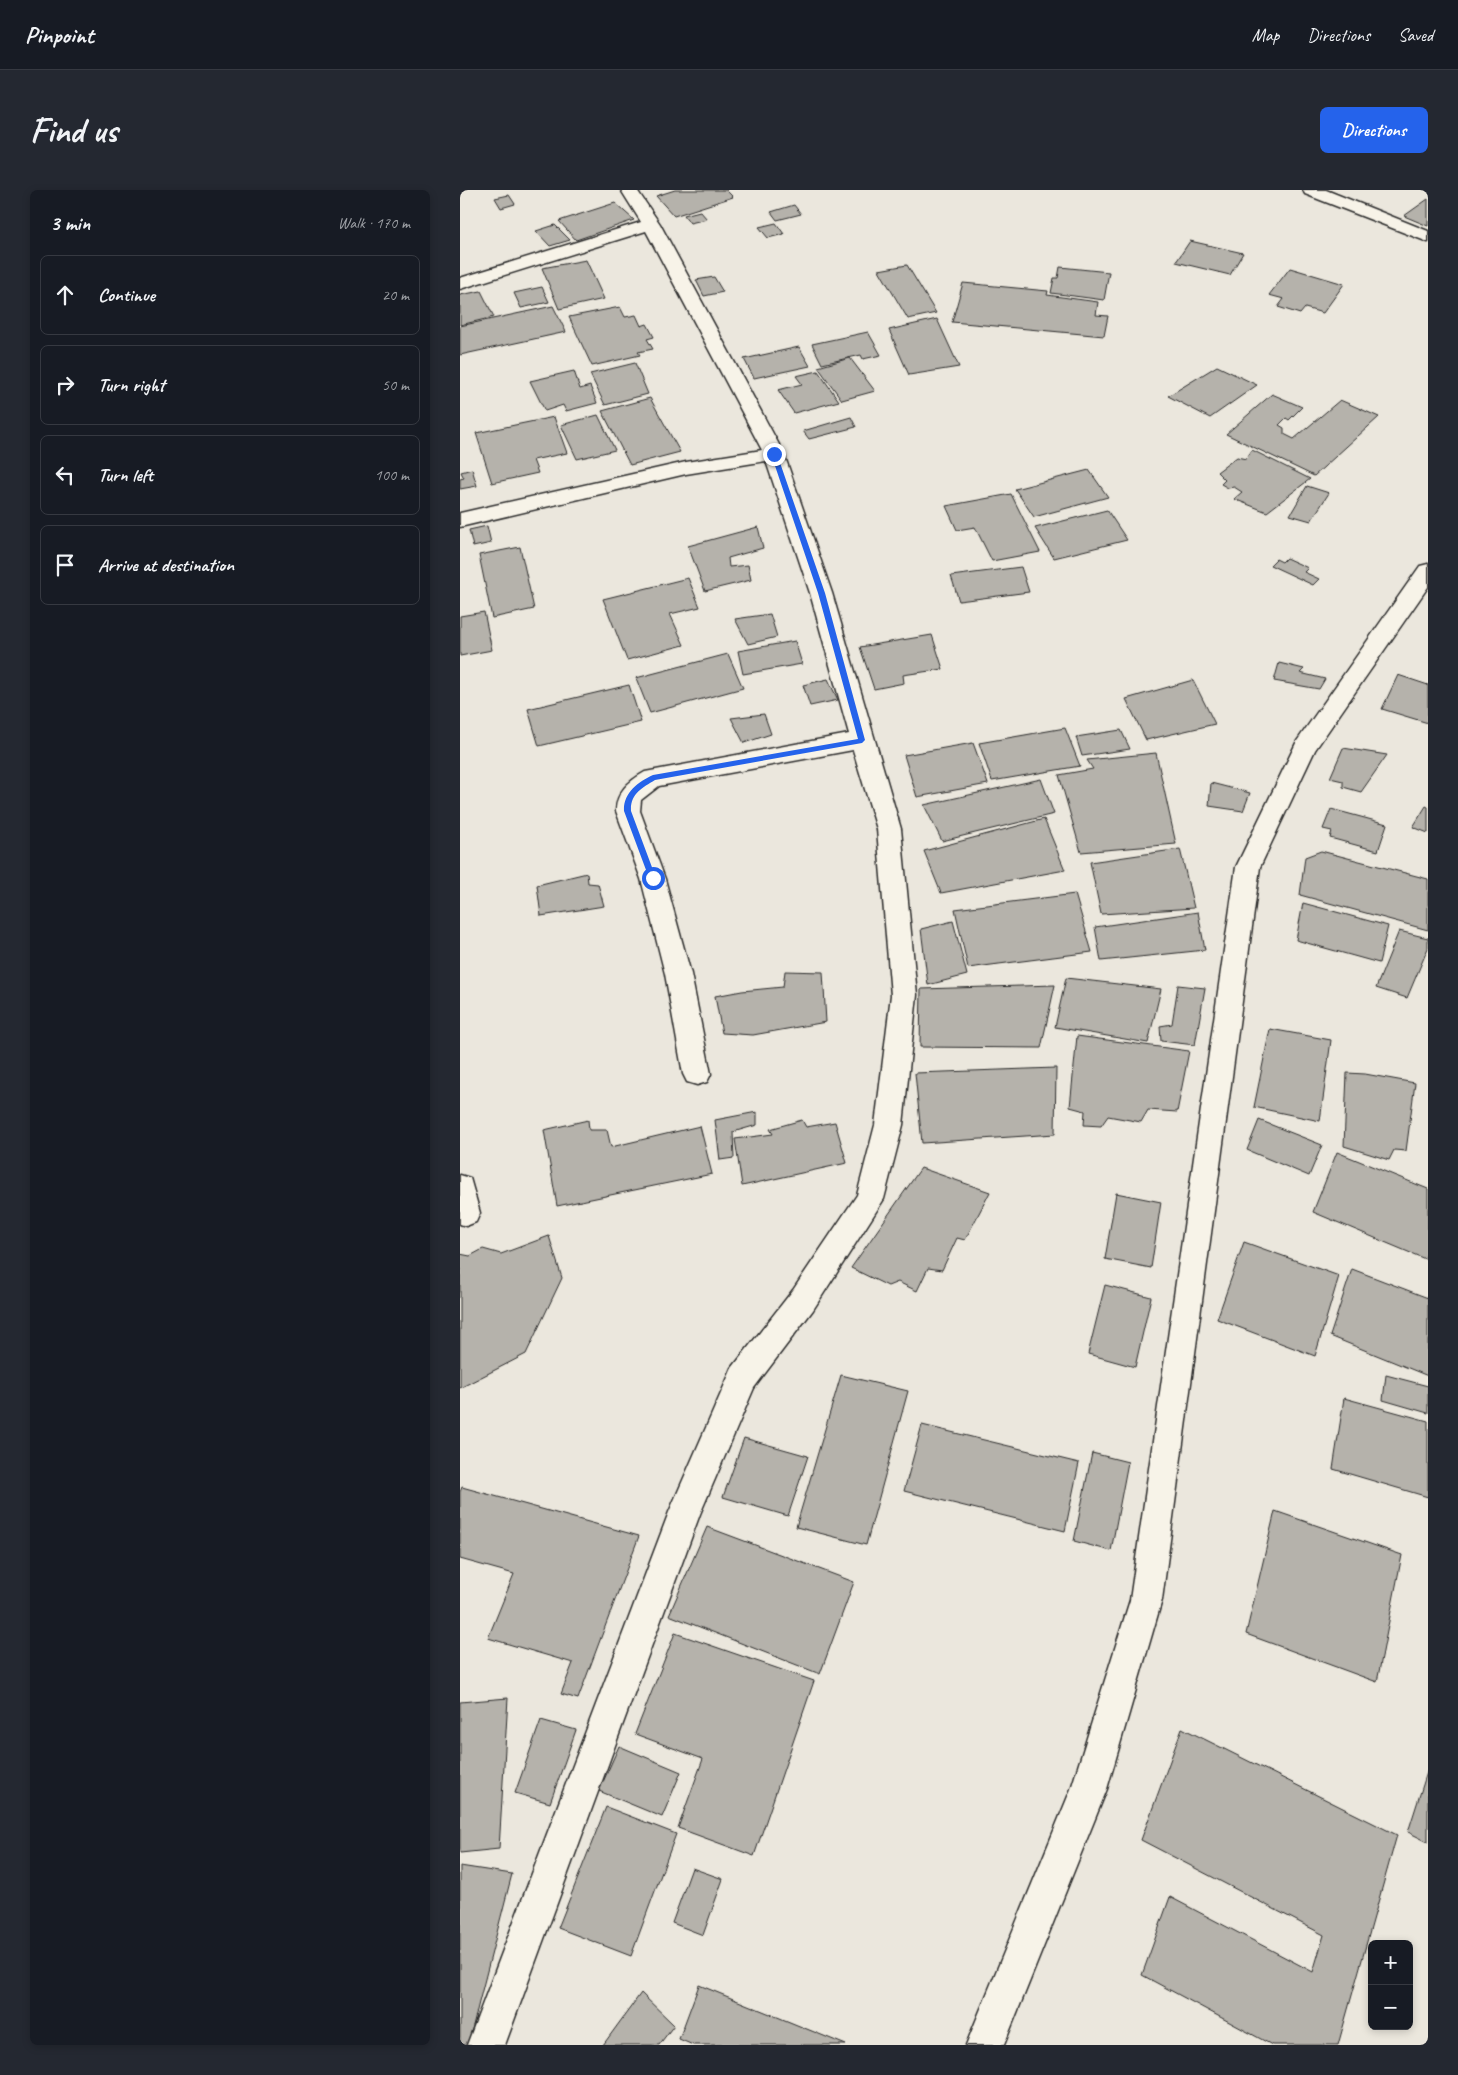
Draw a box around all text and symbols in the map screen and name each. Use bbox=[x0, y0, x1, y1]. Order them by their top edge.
text: Pinpoint bbox=[25, 20, 94, 50]
text: Map bbox=[1252, 24, 1279, 46]
text: Directions bbox=[1307, 24, 1370, 46]
text: Saved bbox=[1398, 24, 1433, 46]
button: Directions bbox=[1320, 107, 1428, 153]
text: Find us bbox=[30, 108, 117, 153]
text: 3 min bbox=[50, 210, 90, 236]
text: Walk · 170 m bbox=[338, 213, 410, 233]
icon: ahead bbox=[51, 281, 79, 309]
text: Continue bbox=[98, 283, 155, 307]
text: 20 m bbox=[382, 285, 409, 305]
icon: right bbox=[51, 371, 79, 399]
text: Turn right bbox=[98, 373, 165, 397]
text: 50 m bbox=[382, 375, 409, 395]
route end bbox=[763, 443, 786, 466]
icon: left bbox=[51, 461, 79, 489]
text: Turn left bbox=[98, 463, 153, 487]
text: 100 m bbox=[375, 465, 409, 485]
icon: arrive bbox=[51, 551, 79, 579]
text: Arrive at destination bbox=[98, 553, 234, 577]
route start bbox=[642, 867, 665, 890]
map controls bbox=[1368, 1940, 1413, 2030]
button: + bbox=[1368, 1940, 1413, 1985]
button: − bbox=[1368, 1985, 1413, 2030]

